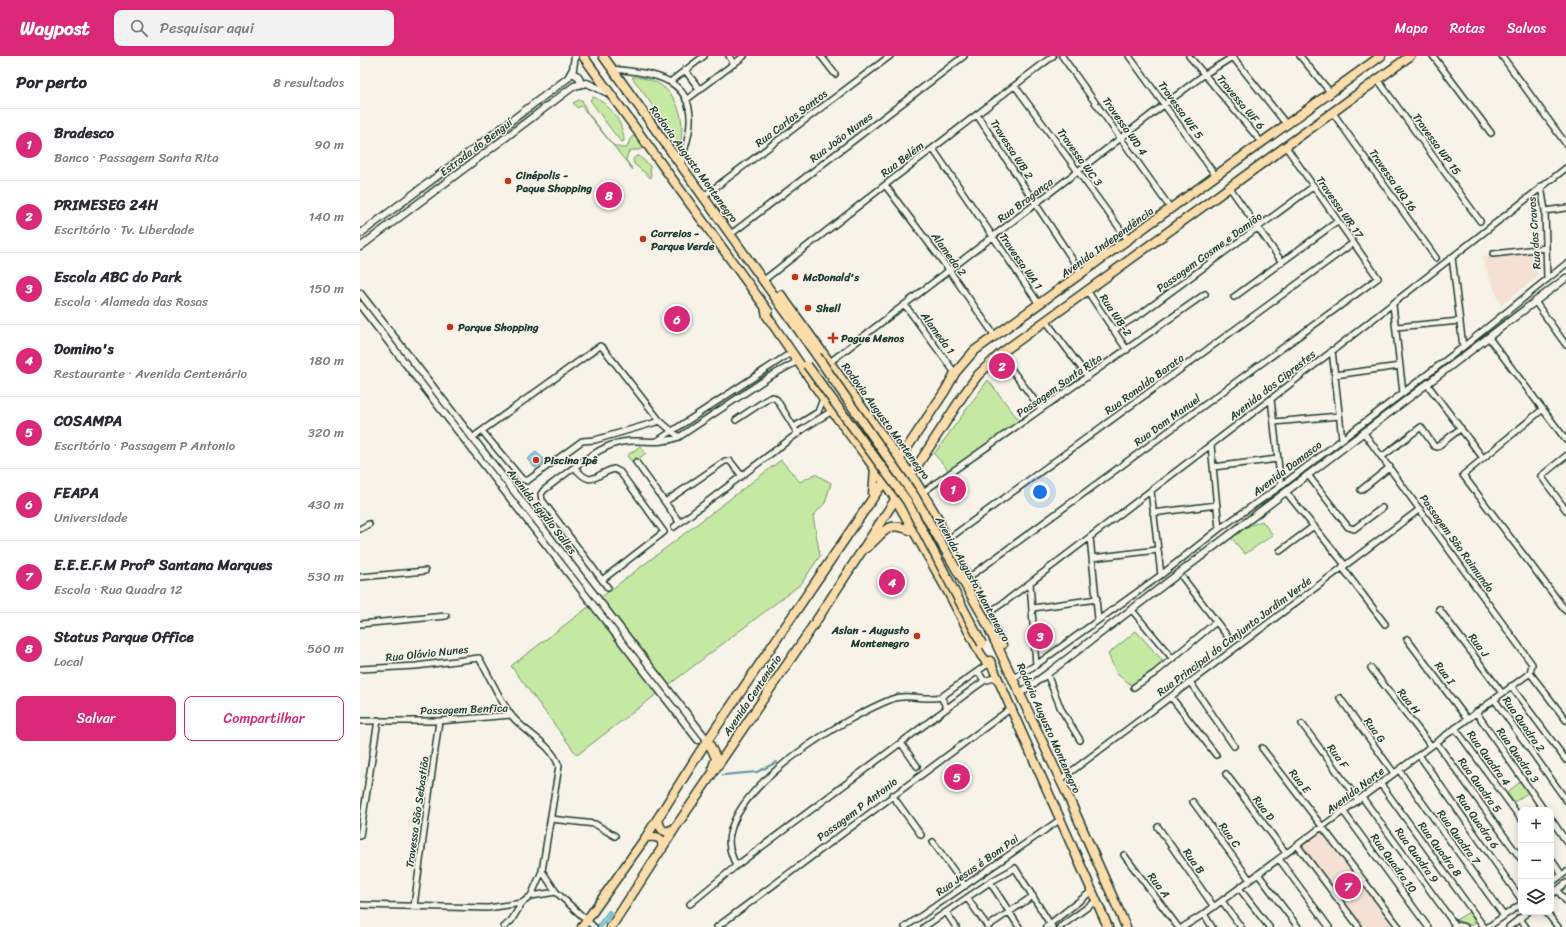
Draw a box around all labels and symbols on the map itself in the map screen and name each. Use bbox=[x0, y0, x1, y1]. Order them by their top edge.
street label: Travessa WF 6 bbox=[1212, 70, 1270, 134]
street label: Travessa WE 5 bbox=[1153, 77, 1208, 144]
street label: Rua Carlos Santos bbox=[751, 84, 832, 152]
street label: Travessa WD 4 bbox=[1097, 93, 1152, 160]
street label: Rodovia Augusto Montenegro bbox=[644, 102, 743, 227]
street label: Rua João Nunes bbox=[805, 107, 878, 168]
street label: Travessa WP 15 bbox=[1407, 109, 1466, 180]
street label: Estrada do Benguí bbox=[436, 112, 518, 181]
street label: Travessa WB 2 bbox=[985, 115, 1039, 184]
street label: Travessa WC 3 bbox=[1052, 124, 1107, 190]
street label: Rua Belém bbox=[876, 136, 929, 182]
street label: Travessa WQ 16 bbox=[1364, 145, 1421, 216]
place label: Cinépolis - Paque Shopping bbox=[515, 166, 592, 198]
street label: Travessa WR 17 bbox=[1311, 172, 1369, 243]
street label: Rua Bragança bbox=[993, 173, 1058, 228]
marker: Cinépolis - Paque Shopping bbox=[503, 176, 513, 186]
pin: 8 bbox=[596, 180, 622, 210]
street label: Rua dos Cravos bbox=[1522, 195, 1547, 270]
street label: Avenida Independência bbox=[1056, 202, 1158, 284]
street label: Passagem Cosme e Damião bbox=[1152, 207, 1267, 297]
place label: Correios - Parque Verde bbox=[650, 224, 715, 256]
street label: Alameda 2 bbox=[925, 227, 972, 281]
street label: Travessa WA 1 bbox=[994, 229, 1048, 294]
marker: Correios - Parque Verde bbox=[638, 234, 648, 244]
place label: McDonald's bbox=[802, 268, 860, 287]
marker: McDonald's bbox=[790, 272, 800, 282]
street label: Rua WB-2 bbox=[1094, 290, 1137, 341]
place label: Shell bbox=[815, 299, 841, 318]
marker: Shell bbox=[803, 303, 813, 313]
pin: 6 bbox=[664, 304, 690, 334]
street label: Alameda 1 bbox=[915, 307, 960, 359]
place label: Parque Shopping bbox=[458, 318, 539, 337]
marker: Parque Shopping bbox=[445, 322, 455, 332]
place label: Pague Menos bbox=[841, 329, 904, 348]
marker: Pague Menos bbox=[828, 333, 838, 343]
street label: Avenida dos Ciprestes bbox=[1224, 345, 1321, 426]
street label: Passagem Santa Rita bbox=[1012, 348, 1107, 422]
street label: Rua Ronaldo Barata bbox=[1100, 349, 1189, 420]
pin: 2 bbox=[989, 351, 1015, 381]
street label: Rodovia Augusto Montenegro bbox=[836, 359, 935, 484]
street label: Rua Dom Manuel bbox=[1130, 389, 1206, 451]
street label: Avenida Damasco bbox=[1248, 435, 1327, 502]
place label: Piscina Ipê bbox=[544, 451, 598, 470]
marker: Piscina Ipê bbox=[531, 455, 541, 465]
street label: Avenida Egydio Salles bbox=[501, 463, 582, 559]
pin: 1 bbox=[940, 474, 966, 504]
your location bbox=[1030, 482, 1050, 502]
street label: Passagem São Raimundo bbox=[1414, 490, 1499, 597]
street label: Avenida Augusto Montenegro bbox=[929, 512, 1015, 646]
pin: 4 bbox=[879, 567, 905, 597]
street label: Rua Principal do Conjunto Jardim Verde bbox=[1153, 571, 1316, 701]
place label: Aslan - Augusto Montenegro bbox=[831, 621, 909, 653]
pin: 3 bbox=[1027, 621, 1053, 651]
street label: Rua J bbox=[1463, 629, 1495, 662]
marker: Aslan - Augusto Montenegro bbox=[912, 631, 922, 641]
street label: Rua Olávio Nunes bbox=[385, 640, 470, 667]
street label: Avenida Centenário bbox=[718, 650, 787, 741]
street label: Rua I bbox=[1429, 657, 1460, 690]
street label: Rodovia Augusto Montenegro bbox=[1011, 660, 1086, 797]
street label: Rua H bbox=[1392, 684, 1425, 719]
street label: Rua Quadra 2 bbox=[1497, 692, 1550, 757]
street label: Passagem Benfica bbox=[420, 698, 509, 721]
street label: Rua G bbox=[1359, 713, 1391, 747]
street label: Rua Quadra 3 bbox=[1491, 724, 1544, 787]
street label: Rua Quadra 4 bbox=[1462, 726, 1515, 790]
street label: Rua F bbox=[1322, 740, 1354, 774]
street label: Rua Quadra 5 bbox=[1453, 753, 1507, 817]
street label: Travessa São Sebastião bbox=[400, 755, 435, 869]
pin: 5 bbox=[944, 762, 970, 792]
street label: Avenida Norte bbox=[1321, 762, 1389, 819]
street label: Rua E bbox=[1284, 765, 1316, 799]
street label: Passagem P Antonio bbox=[813, 772, 902, 846]
street label: Rua Quadra 6 bbox=[1451, 789, 1504, 853]
street label: Rua D bbox=[1248, 792, 1280, 825]
street label: Rua Quadra 7 bbox=[1432, 806, 1486, 870]
street label: Rua Quadra 8 bbox=[1413, 817, 1467, 881]
street label: Rua C bbox=[1214, 818, 1246, 852]
street label: Rua Quadra 9 bbox=[1390, 823, 1444, 887]
street label: Rua Jesus é Bom Pai bbox=[932, 829, 1024, 901]
street label: Rua Quadra 10 bbox=[1365, 829, 1422, 897]
street label: Rua B bbox=[1178, 844, 1209, 878]
street label: Rua A bbox=[1143, 868, 1175, 902]
pin: 7 bbox=[1335, 871, 1361, 901]

